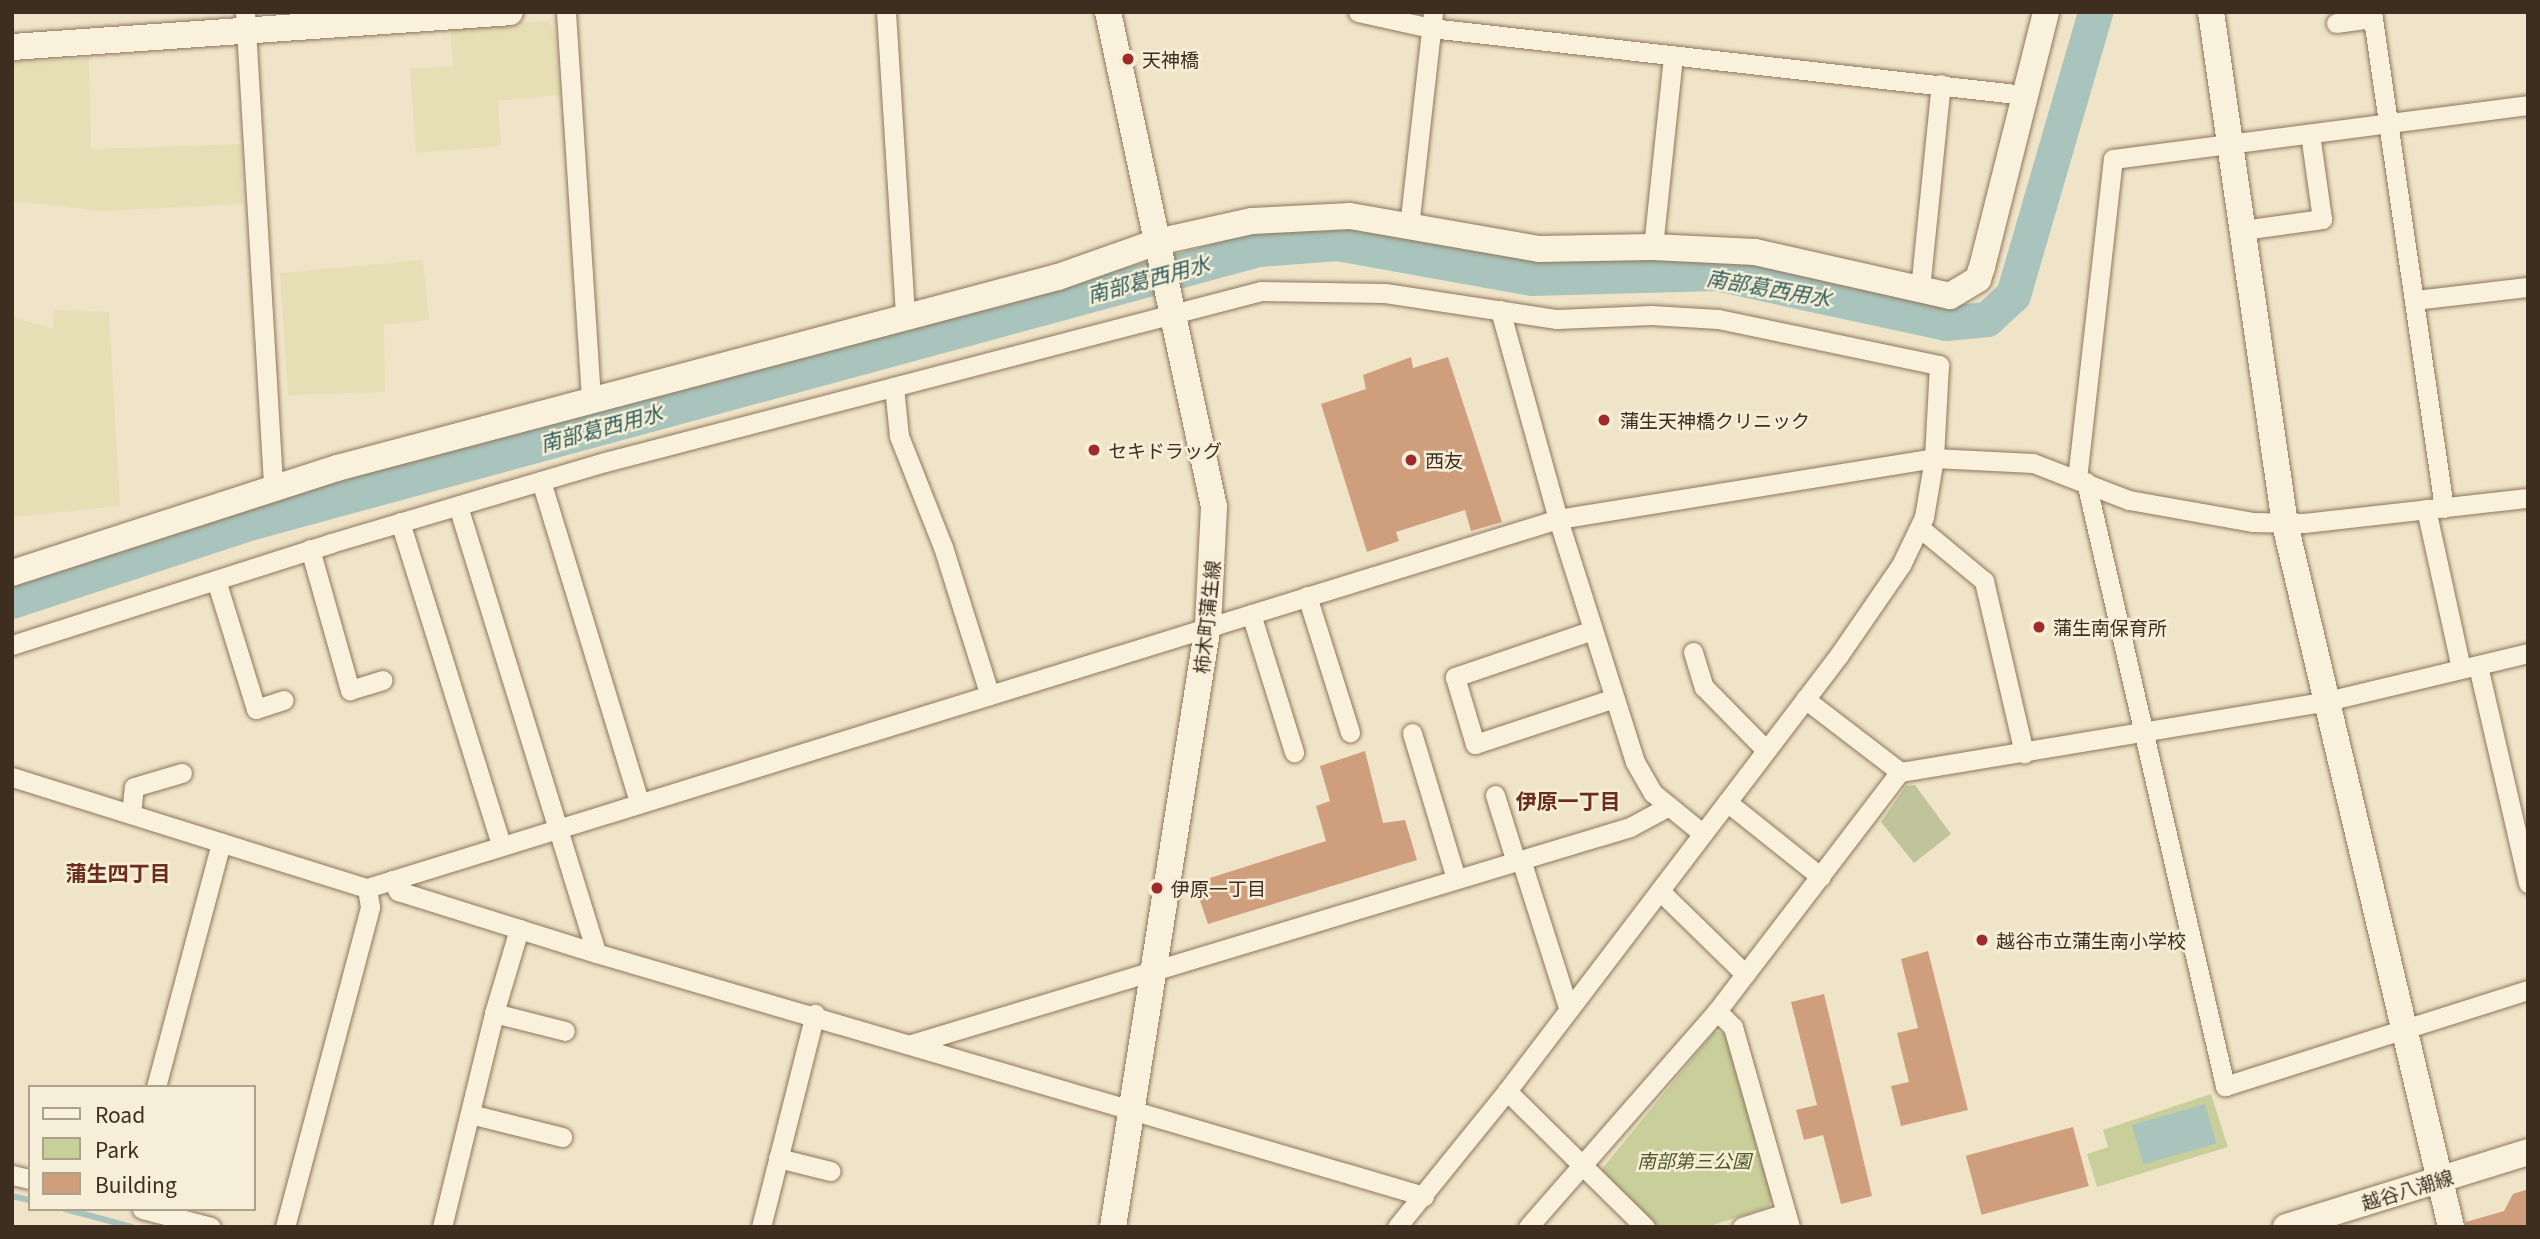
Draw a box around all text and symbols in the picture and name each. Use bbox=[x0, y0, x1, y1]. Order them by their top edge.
place label: 天神橋 bbox=[1142, 48, 1199, 70]
marker: 天神橋 bbox=[1120, 51, 1136, 67]
water label: 南部葛西用水 bbox=[1084, 250, 1212, 306]
water label: 南部葛西用水 bbox=[1705, 264, 1833, 310]
water label: 南部葛西用水 bbox=[537, 399, 665, 455]
place label: 蒲生天神橋クリニック bbox=[1620, 409, 1810, 431]
marker: 蒲生天神橋クリニック bbox=[1594, 410, 1614, 430]
place label: セキドラッグ bbox=[1108, 439, 1222, 461]
marker: セキドラッグ bbox=[1086, 442, 1102, 458]
place label: 西友 bbox=[1425, 449, 1463, 471]
marker: 西友 bbox=[1403, 452, 1419, 468]
street label: 柿木町蒲生線 bbox=[1189, 559, 1223, 675]
place label: 蒲生南保育所 bbox=[2053, 616, 2167, 638]
marker: 蒲生南保育所 bbox=[2031, 619, 2047, 635]
district label: 伊原一丁目 bbox=[1516, 787, 1620, 813]
district label: 蒲生四丁目 bbox=[66, 859, 170, 885]
place label: 伊原一丁目 bbox=[1171, 877, 1266, 899]
marker: 伊原一丁目 bbox=[1149, 880, 1165, 896]
place label: 越谷市立蒲生南小学校 bbox=[1996, 929, 2186, 951]
marker: 越谷市立蒲生南小学校 bbox=[1974, 932, 1990, 948]
legend bbox=[28, 1085, 256, 1211]
text: Road bbox=[95, 1099, 145, 1129]
text: Park bbox=[95, 1134, 139, 1164]
park label: 南部第三公園 bbox=[1637, 1149, 1751, 1171]
street label: 越谷八潮線 bbox=[2358, 1164, 2456, 1214]
text: Building bbox=[95, 1169, 177, 1199]

